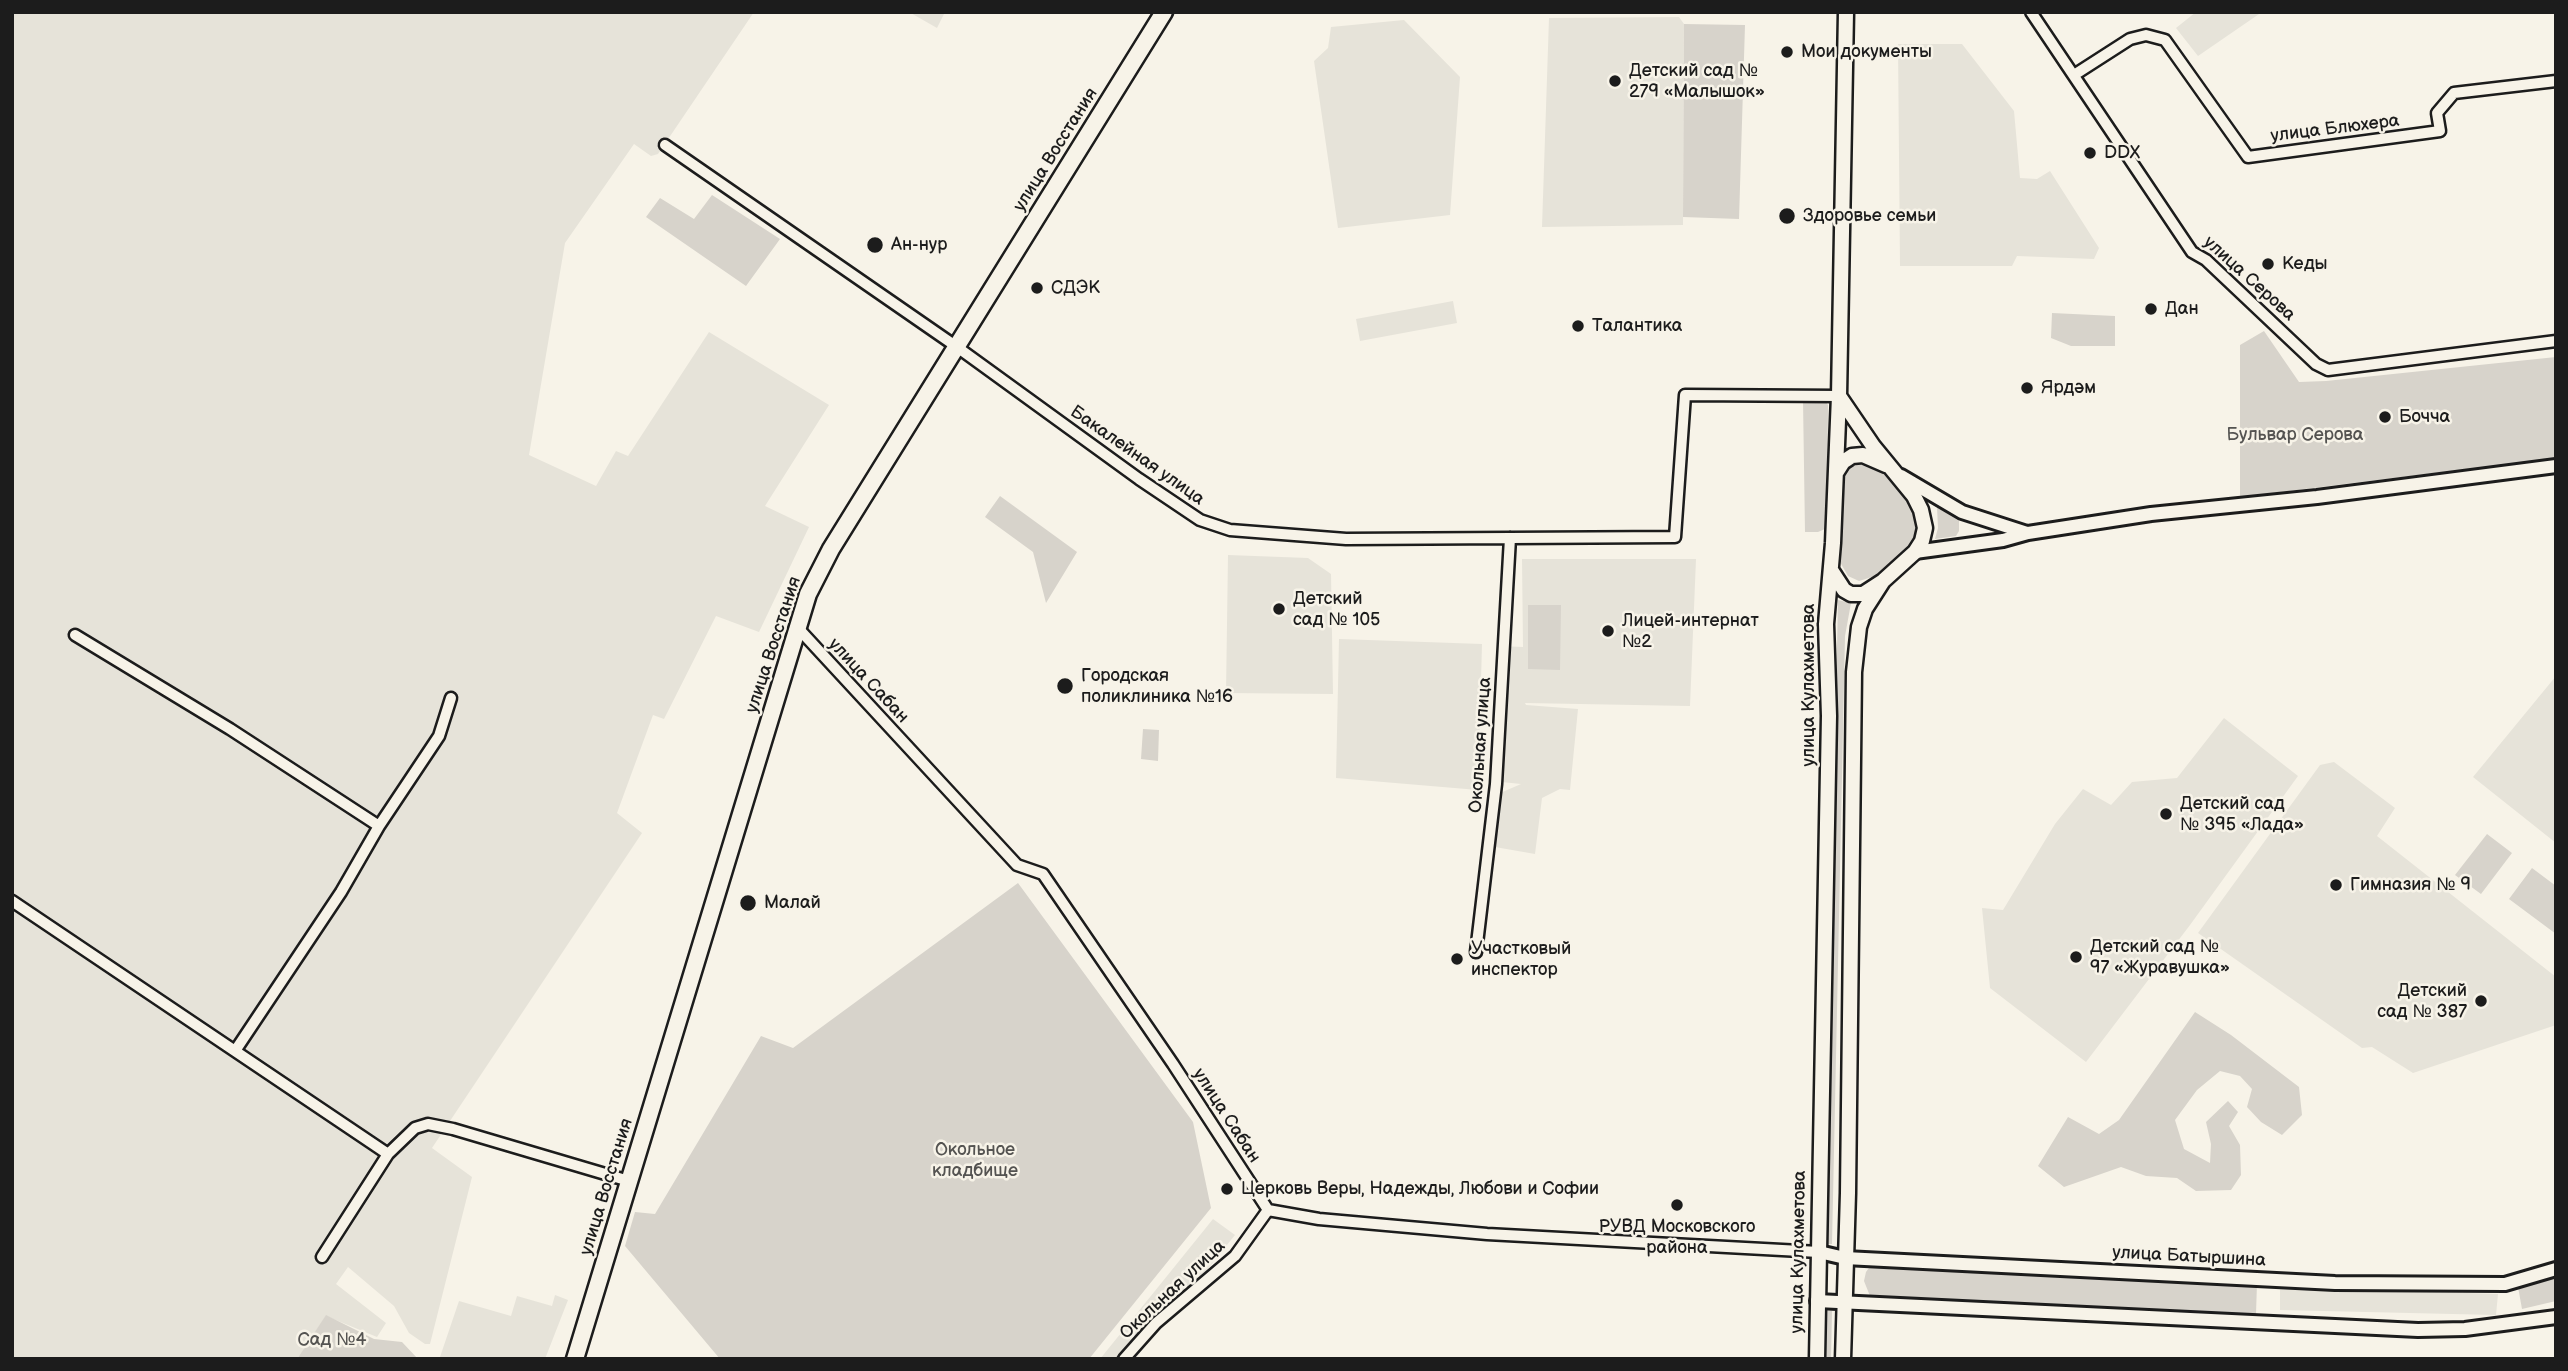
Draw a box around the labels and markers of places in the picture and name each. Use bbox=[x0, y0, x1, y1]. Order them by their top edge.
place label: Мои документы bbox=[1801, 41, 1932, 63]
marker: Мои документы bbox=[1779, 44, 1795, 60]
place label: Детский сад № 279 «Малышок» bbox=[1629, 60, 1765, 102]
marker: Детский сад № 279 «Малышок» bbox=[1607, 73, 1623, 89]
place label: DDX bbox=[2104, 142, 2140, 164]
marker: DDX bbox=[2082, 145, 2098, 161]
place label: Здоровье семьи bbox=[1803, 205, 1936, 227]
marker: Здоровье семьи bbox=[1777, 206, 1797, 226]
place label: Ан-нур bbox=[891, 234, 947, 256]
marker: Ан-нур bbox=[865, 235, 885, 255]
place label: Кеды bbox=[2282, 253, 2328, 275]
marker: Кеды bbox=[2260, 256, 2276, 272]
place label: СДЭК bbox=[1051, 277, 1100, 299]
marker: СДЭК bbox=[1029, 280, 1045, 296]
place label: Дан bbox=[2165, 298, 2199, 320]
marker: Дан bbox=[2143, 301, 2159, 317]
place label: Талантика bbox=[1592, 315, 1682, 337]
marker: Талантика bbox=[1570, 318, 1586, 334]
place label: Ярдәм bbox=[2041, 377, 2096, 399]
marker: Ярдәм bbox=[2019, 380, 2035, 396]
place label: Бочча bbox=[2399, 406, 2450, 428]
marker: Бочча bbox=[2377, 409, 2393, 425]
place label: Детский сад № 105 bbox=[1293, 588, 1380, 630]
marker: Детский сад № 105 bbox=[1271, 601, 1287, 617]
place label: Лицей-интернат №2 bbox=[1622, 610, 1759, 652]
marker: Лицей-интернат №2 bbox=[1600, 623, 1616, 639]
place label: Городская поликлиника №16 bbox=[1081, 665, 1233, 708]
marker: Городская поликлиника №16 bbox=[1055, 676, 1075, 696]
place label: Детский сад № 395 «Лада» bbox=[2180, 793, 2304, 836]
marker: Детский сад № 395 «Лада» bbox=[2158, 806, 2174, 822]
place label: Гимназия № 9 bbox=[2350, 874, 2471, 896]
marker: Гимназия № 9 bbox=[2328, 877, 2344, 893]
place label: Малай bbox=[764, 892, 821, 914]
marker: Малай bbox=[738, 893, 758, 913]
place label: Детский сад № 97 «Журавушка» bbox=[2090, 936, 2230, 978]
place label: Участковый инспектор bbox=[1471, 938, 1571, 981]
marker: Детский сад № 97 «Журавушка» bbox=[2068, 949, 2084, 965]
marker: Участковый инспектор bbox=[1449, 951, 1465, 967]
place label: Детский сад № 387 bbox=[2377, 980, 2467, 1023]
marker: Детский сад № 387 bbox=[2473, 993, 2489, 1009]
place label: Церковь Веры, Надежды, Любови и Софии bbox=[1241, 1178, 1599, 1200]
marker: Церковь Веры, Надежды, Любови и Софии bbox=[1219, 1181, 1235, 1197]
marker: РУВД Московского района bbox=[1669, 1197, 1685, 1213]
place label: РУВД Московского района bbox=[1598, 1216, 1756, 1258]

